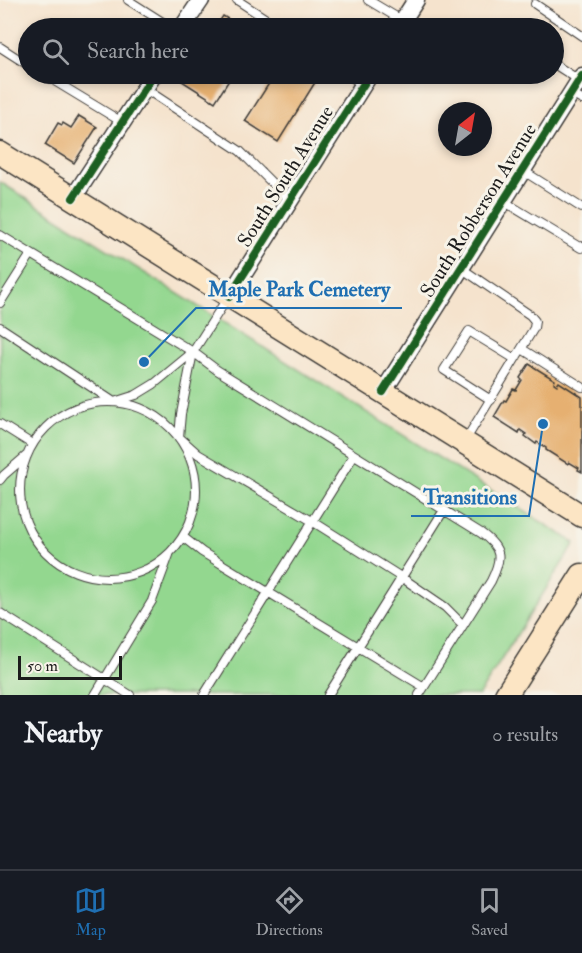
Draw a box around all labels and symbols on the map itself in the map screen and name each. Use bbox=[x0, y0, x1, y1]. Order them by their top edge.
street label: South South Avenue bbox=[232, 101, 339, 252]
north arrow bbox=[438, 102, 492, 156]
street label: South Robberson Avenue bbox=[415, 119, 542, 302]
callout: Maple Park Cemetery bbox=[196, 269, 402, 308]
text: Maple Park Cemetery bbox=[207, 276, 391, 303]
callout: Transitions bbox=[411, 477, 529, 516]
text: Transitions bbox=[422, 484, 517, 511]
scale bar bbox=[18, 653, 122, 680]

